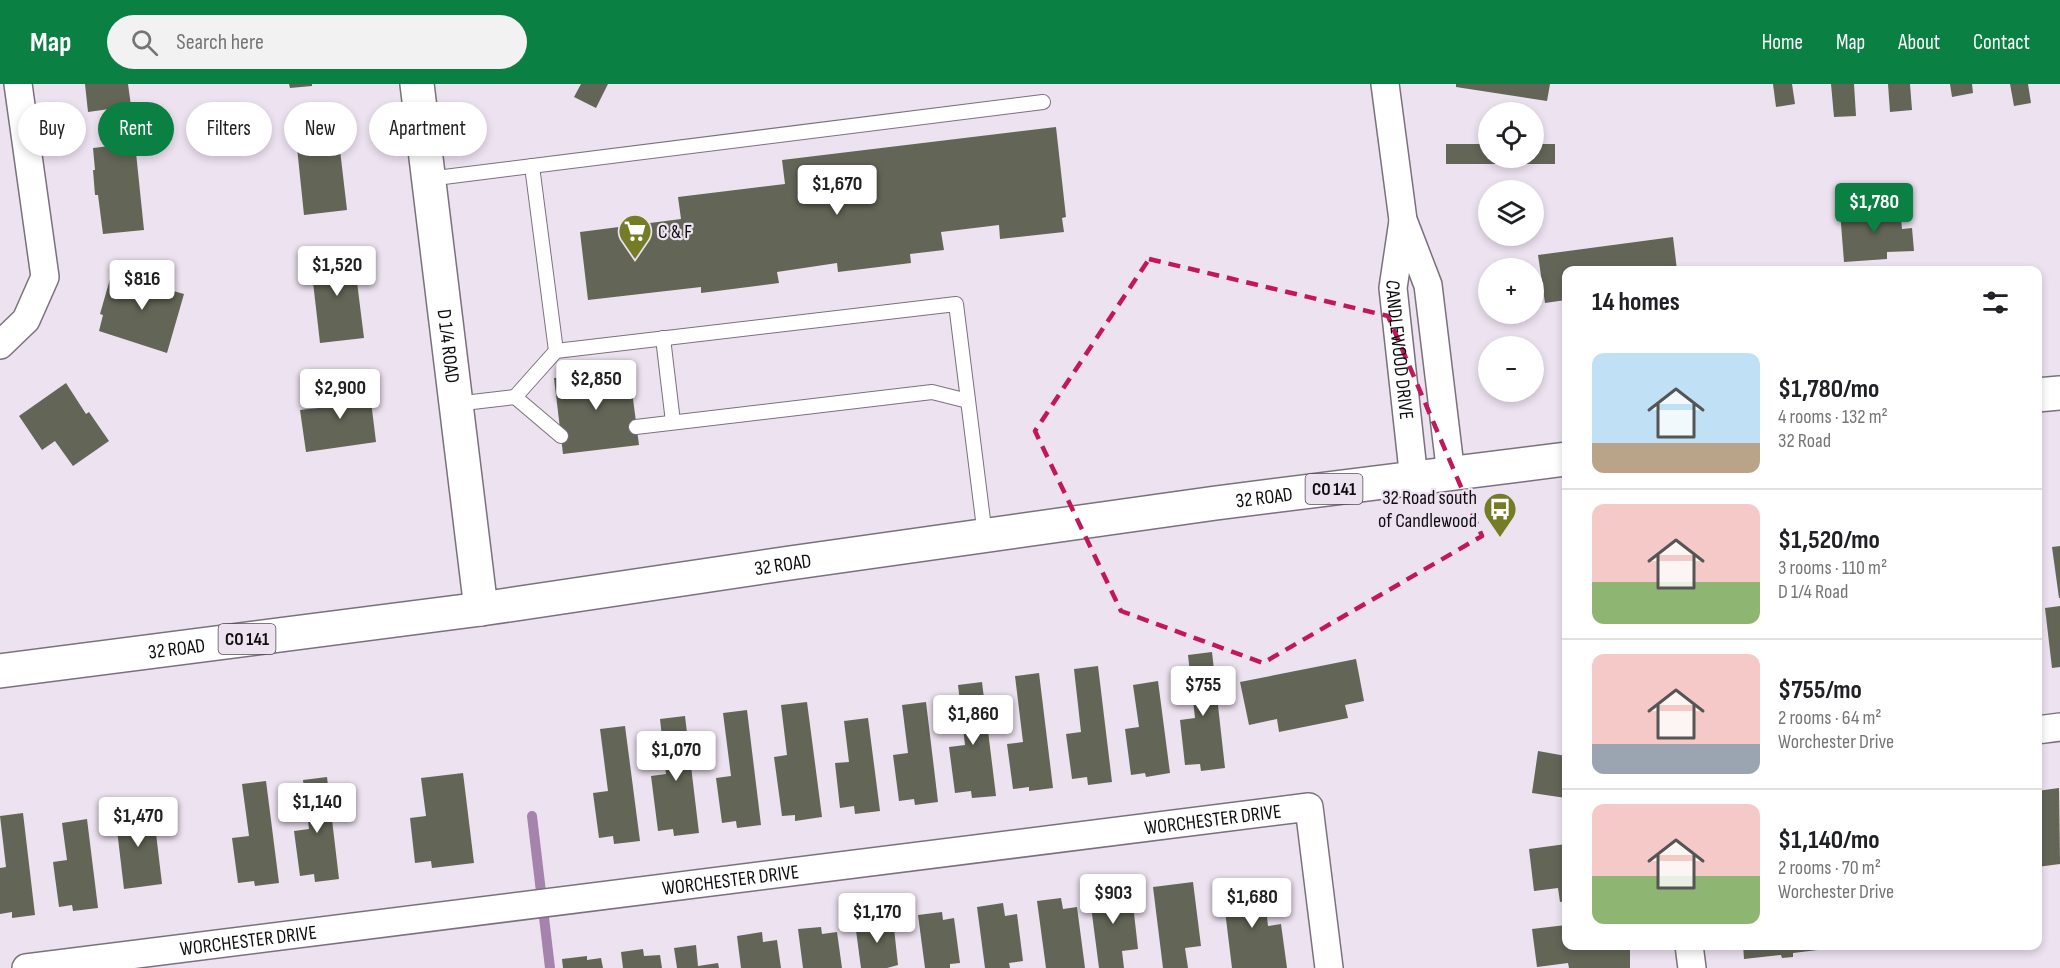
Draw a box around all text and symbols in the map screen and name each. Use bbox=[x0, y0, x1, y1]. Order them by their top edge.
search box bbox=[107, 15, 527, 69]
text: Map bbox=[30, 26, 71, 59]
icon: search bbox=[128, 26, 161, 59]
text: Search here bbox=[176, 29, 264, 56]
text: Home bbox=[1762, 30, 1803, 55]
text: Map bbox=[1836, 30, 1865, 55]
text: About bbox=[1898, 30, 1940, 55]
text: Contact bbox=[1973, 30, 2030, 55]
chip: Buy bbox=[18, 102, 86, 156]
chip: Rent bbox=[98, 102, 174, 156]
chip: Filters bbox=[186, 102, 272, 156]
chip: New bbox=[284, 102, 357, 156]
chip: Apartment bbox=[369, 102, 487, 156]
map controls bbox=[1478, 102, 1544, 402]
button: locate bbox=[1478, 102, 1544, 168]
pin: $1,670 bbox=[788, 165, 886, 216]
text: $1,670 bbox=[812, 172, 862, 196]
button: layers bbox=[1478, 180, 1544, 246]
pin: $1,780 bbox=[1825, 183, 1923, 234]
text: $1,780 bbox=[1849, 190, 1899, 214]
supermarket icon: C & F bbox=[617, 213, 653, 260]
place label: C & F bbox=[658, 220, 692, 244]
pin: $1,520 bbox=[288, 246, 386, 297]
text: $1,520 bbox=[312, 253, 362, 277]
button: + bbox=[1478, 258, 1544, 324]
pin: $816 bbox=[106, 260, 178, 311]
text: $816 bbox=[124, 267, 160, 291]
street label: CANDLEWOOD DRIVE bbox=[1380, 278, 1418, 421]
icon: filters bbox=[1979, 286, 2012, 319]
text: 14 homes bbox=[1592, 287, 1680, 318]
street label: D 1/4 ROAD bbox=[432, 308, 464, 385]
button: − bbox=[1478, 336, 1544, 402]
pin: $2,850 bbox=[547, 360, 645, 411]
text: $2,850 bbox=[570, 367, 622, 391]
pin: $2,900 bbox=[291, 369, 389, 420]
text: $1,780/mo bbox=[1778, 374, 1879, 405]
text: $2,900 bbox=[314, 376, 366, 400]
icon: home bbox=[1640, 377, 1712, 449]
text: 4 rooms · 132 m² bbox=[1778, 405, 1888, 429]
text: 32 Road bbox=[1778, 429, 1831, 453]
road number: CO 141 bbox=[1306, 474, 1362, 504]
street label: 32 ROAD bbox=[1234, 482, 1294, 513]
place label: 32 Road south of Candlewood bbox=[1378, 486, 1477, 533]
bus stop icon: 32 Road south of Candlewood bbox=[1482, 491, 1518, 538]
text: $1,520/mo bbox=[1778, 525, 1880, 556]
icon: home bbox=[1640, 528, 1712, 600]
street label: 32 ROAD bbox=[753, 549, 813, 581]
text: 3 rooms · 110 m² bbox=[1778, 556, 1887, 580]
text: D 1/4 Road bbox=[1778, 580, 1848, 604]
road number: CO 141 bbox=[218, 624, 276, 654]
street label: 32 ROAD bbox=[147, 634, 207, 665]
pin: $755 bbox=[1167, 666, 1239, 717]
text: $755 bbox=[1185, 673, 1221, 697]
text: $755/mo bbox=[1778, 675, 1862, 706]
icon: home bbox=[1640, 678, 1712, 750]
pin: $1,860 bbox=[924, 695, 1022, 746]
text: $1,860 bbox=[947, 702, 999, 726]
text: 2 rooms · 64 m² bbox=[1778, 706, 1882, 730]
text: Worchester Drive bbox=[1778, 730, 1894, 754]
pin: $1,070 bbox=[627, 731, 725, 782]
text: $1,070 bbox=[651, 738, 701, 762]
pin: $1,140 bbox=[268, 783, 366, 834]
text: $1,140 bbox=[292, 790, 342, 814]
pin: $1,470 bbox=[89, 797, 187, 848]
street label: WORCHESTER DRIVE bbox=[1143, 800, 1283, 841]
text: $1,470 bbox=[113, 804, 163, 828]
text: $1,140/mo bbox=[1778, 825, 1879, 856]
icon: home bbox=[1640, 828, 1712, 900]
text: 2 rooms · 70 m² bbox=[1778, 856, 1881, 880]
street label: WORCHESTER DRIVE bbox=[661, 860, 800, 901]
pin: $903 bbox=[1077, 874, 1149, 925]
pin: $1,680 bbox=[1203, 878, 1301, 929]
text: Worchester Drive bbox=[1778, 880, 1894, 904]
text: $903 bbox=[1094, 881, 1132, 905]
text: $1,680 bbox=[1226, 885, 1278, 909]
pin: $1,170 bbox=[828, 893, 926, 944]
text: $1,170 bbox=[852, 900, 902, 924]
street label: WORCHESTER DRIVE bbox=[179, 921, 318, 962]

